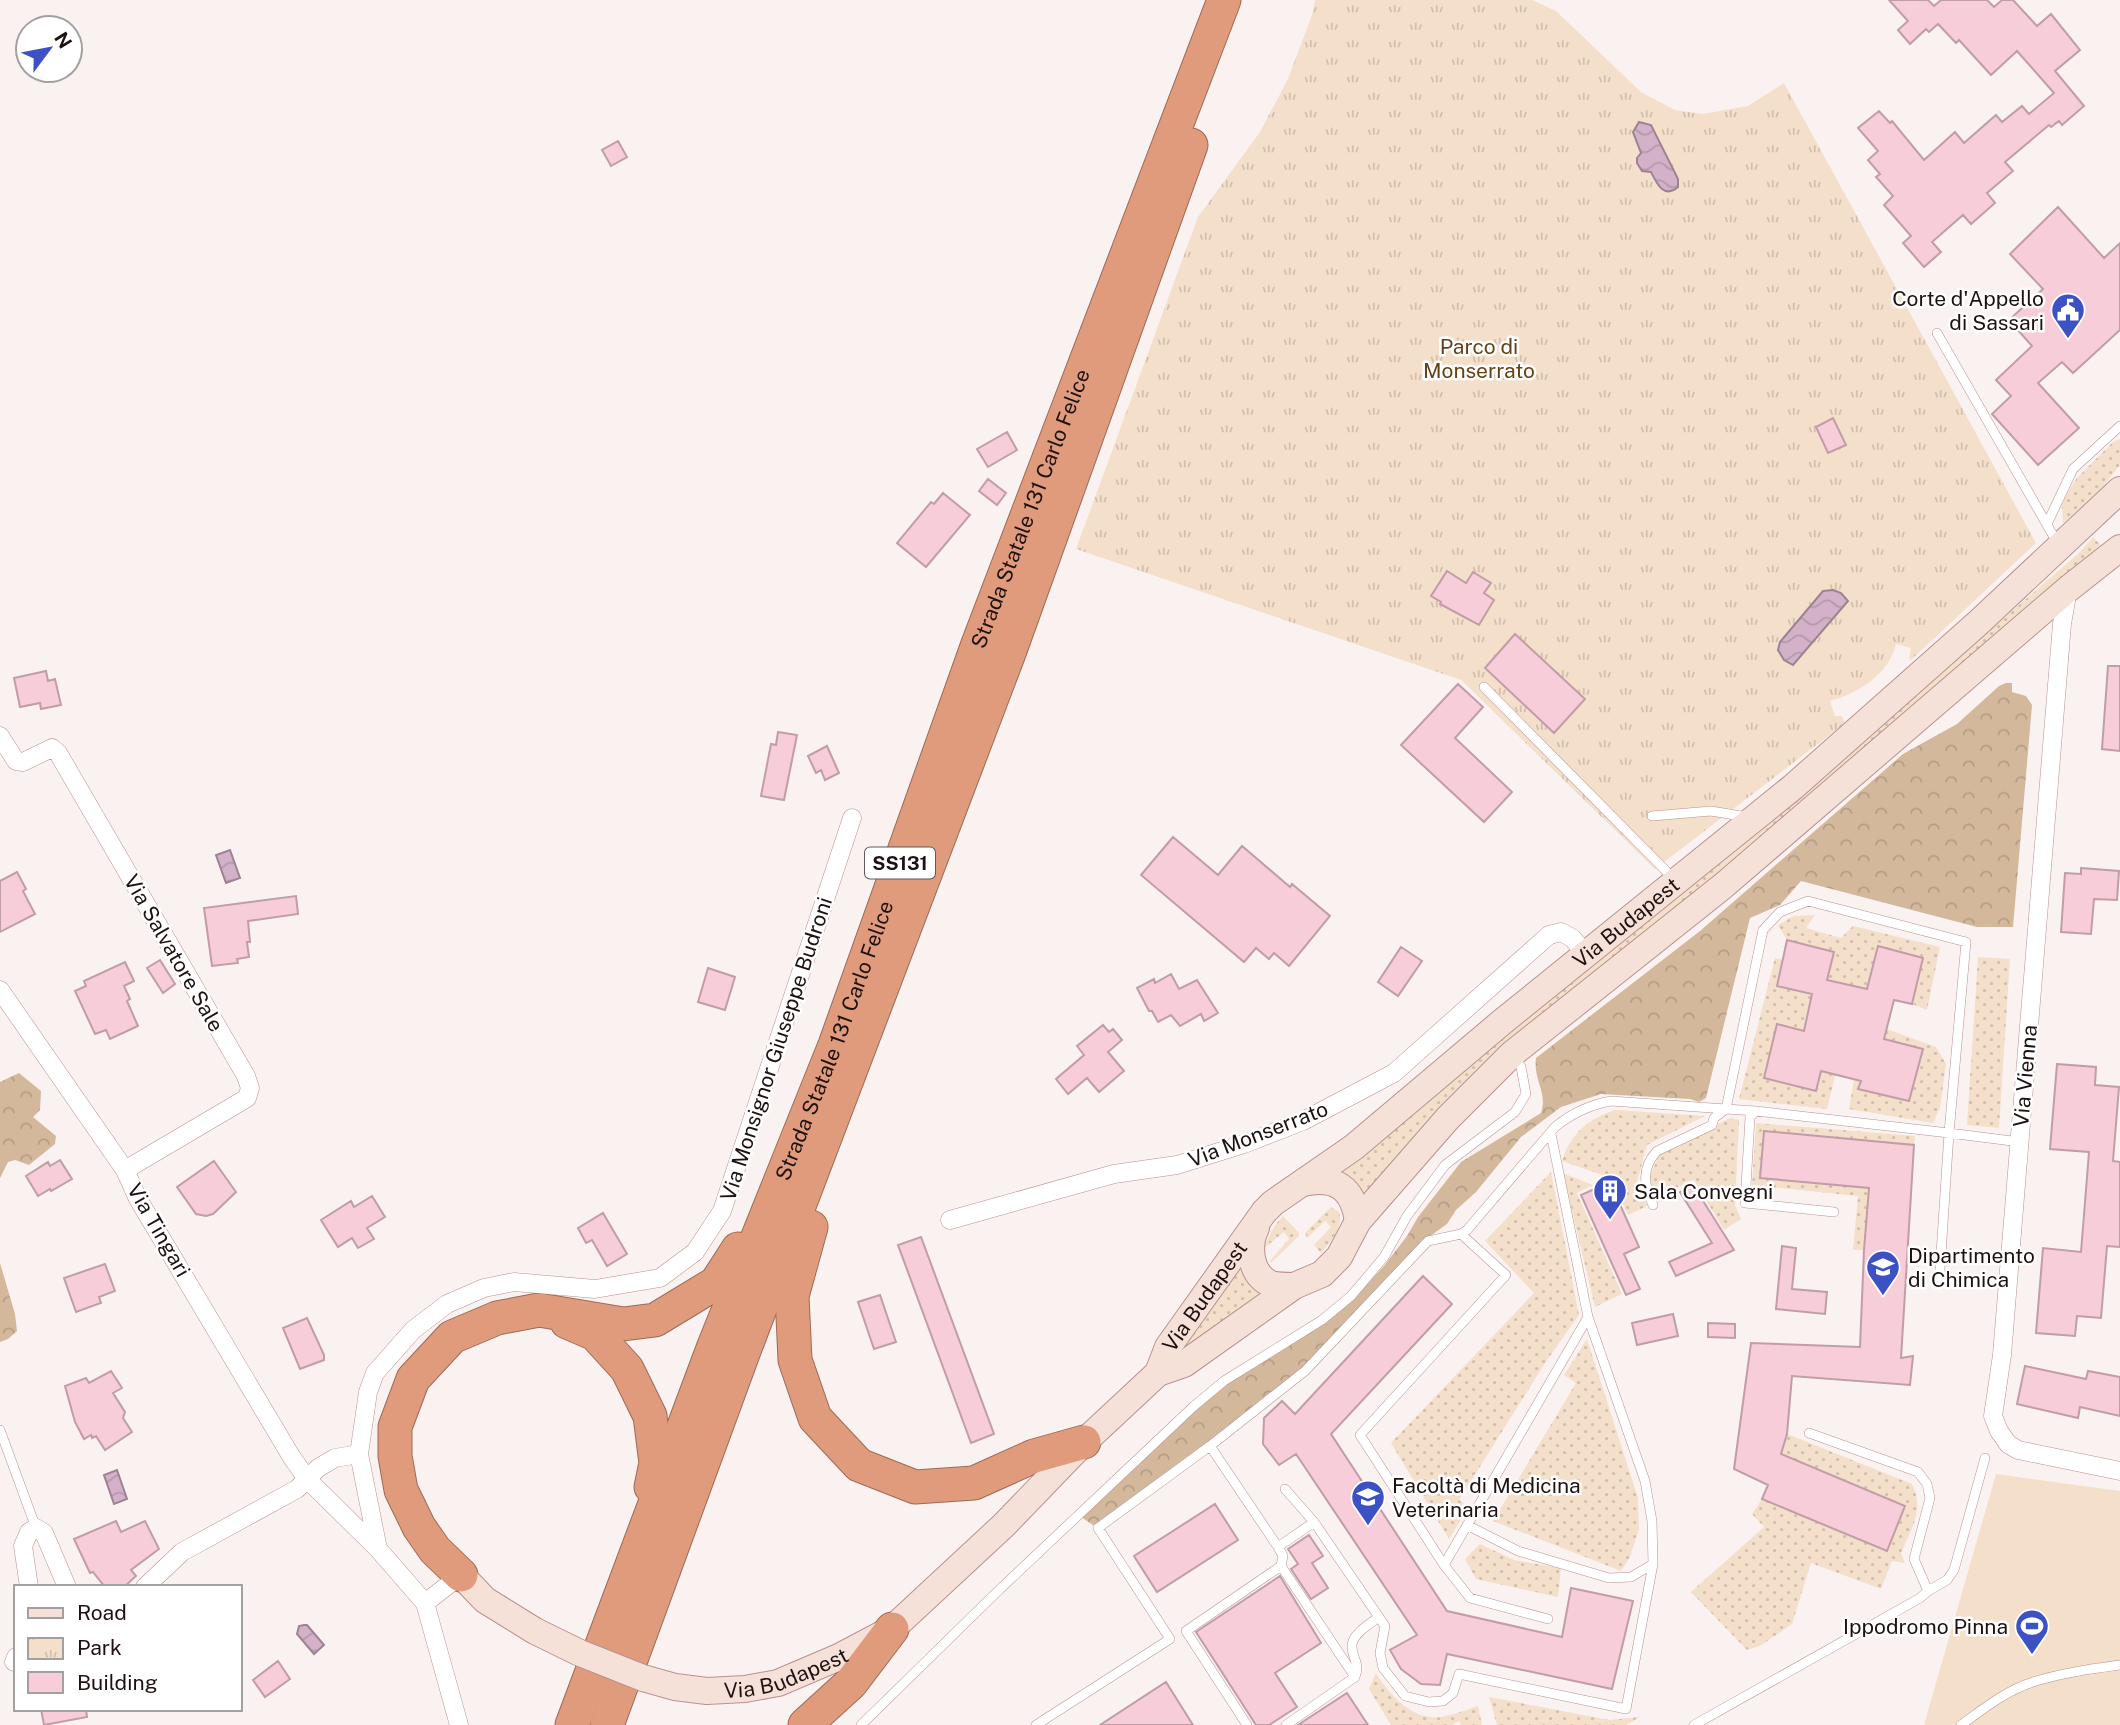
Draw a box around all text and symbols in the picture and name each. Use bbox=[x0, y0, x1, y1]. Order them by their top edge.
north arrow bbox=[14, 14, 84, 84]
text: N bbox=[50, 28, 77, 52]
place label: Corte d'Appello di Sassari bbox=[1892, 286, 2044, 335]
public building icon: Corte d'Appello di Sassari bbox=[2049, 291, 2087, 340]
park label: Parco di Monserrato bbox=[1423, 334, 1535, 383]
street label: Strada Statale 131 Carlo Felice bbox=[965, 365, 1094, 652]
road number: SS131 bbox=[865, 848, 935, 878]
street label: Via Salvatore Sale bbox=[119, 870, 229, 1036]
street label: Via Budapest bbox=[1567, 872, 1684, 973]
street label: Via Monsignor Giuseppe Budroni bbox=[715, 894, 837, 1204]
street label: Strada Statale 131 Carlo Felice bbox=[769, 897, 898, 1184]
street label: Via Vienna bbox=[2008, 1024, 2042, 1128]
street label: Via Monserrato bbox=[1184, 1096, 1332, 1172]
building icon: Sala Convegni bbox=[1591, 1172, 1629, 1221]
street label: Via Tingari bbox=[122, 1179, 196, 1281]
place label: Sala Convegni bbox=[1634, 1179, 1773, 1204]
street label: Via Budapest bbox=[1157, 1236, 1252, 1356]
place label: Dipartimento di Chimica bbox=[1908, 1243, 2035, 1292]
school or university icon: Dipartimento di Chimica bbox=[1864, 1248, 1902, 1297]
place label: Facoltà di Medicina Veterinaria bbox=[1392, 1473, 1581, 1522]
school or university icon: Facoltà di Medicina Veterinaria bbox=[1349, 1478, 1387, 1527]
legend bbox=[14, 1585, 242, 1711]
text: Road bbox=[77, 1600, 127, 1625]
sports icon: Ippodromo Pinna bbox=[2013, 1607, 2051, 1656]
place label: Ippodromo Pinna bbox=[1843, 1614, 2008, 1639]
text: Park bbox=[77, 1635, 122, 1660]
street label: Via Budapest bbox=[723, 1642, 852, 1703]
text: Building bbox=[77, 1670, 158, 1695]

